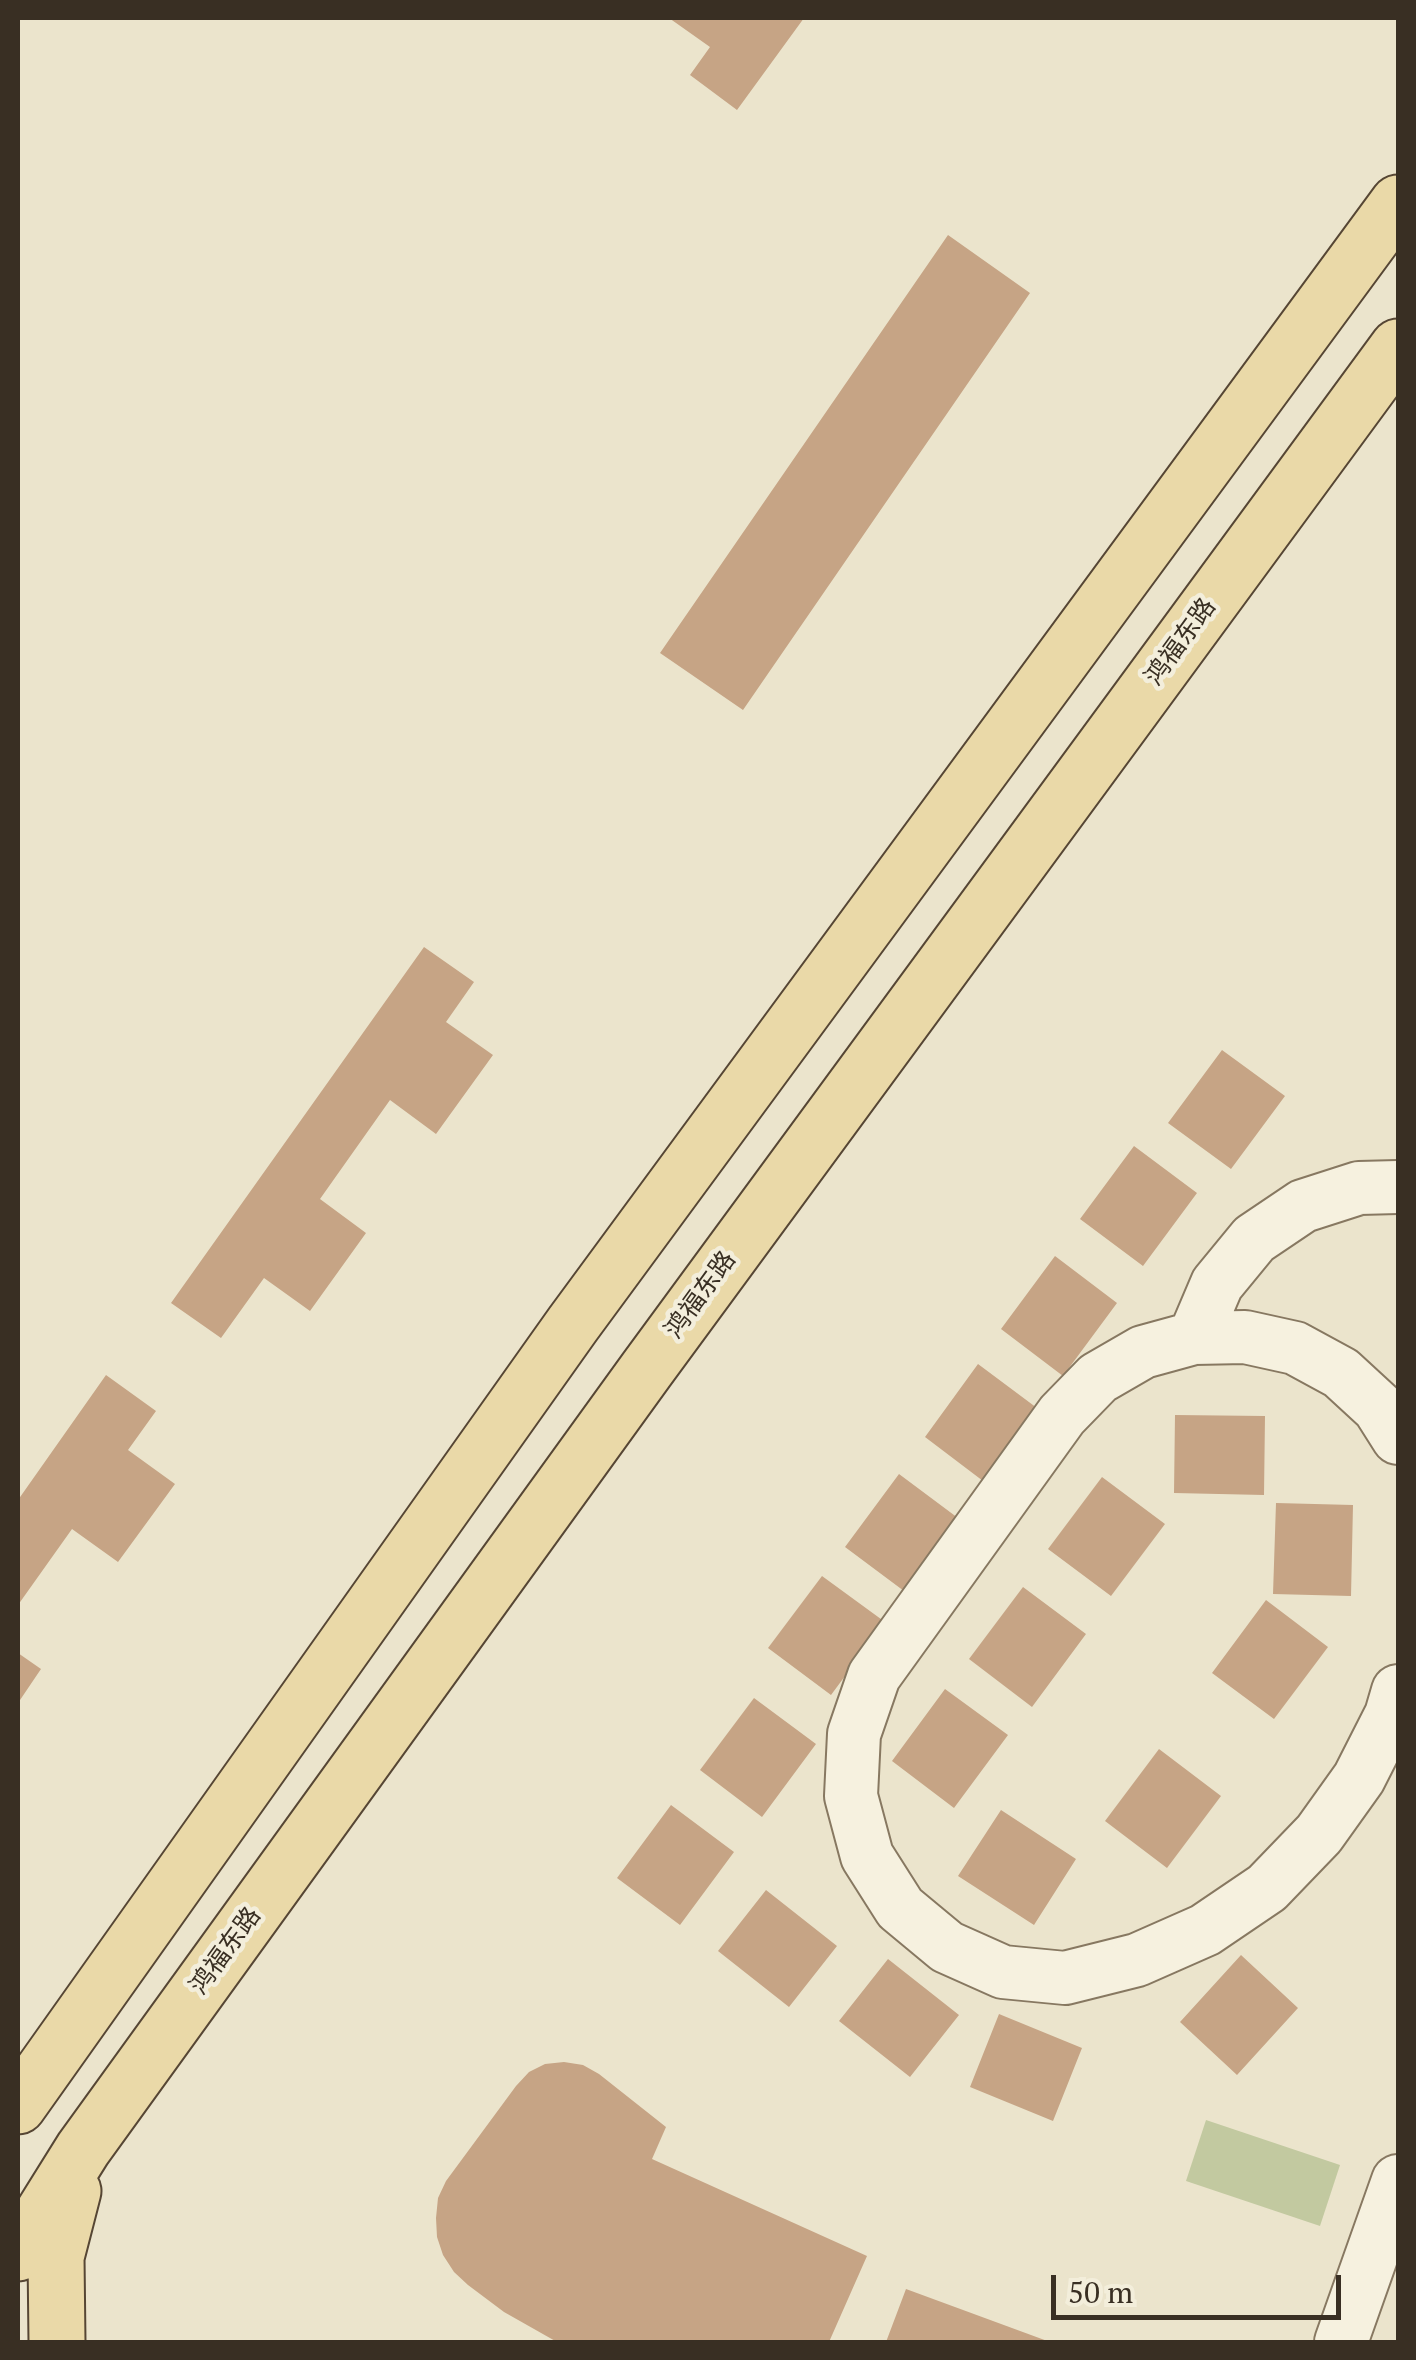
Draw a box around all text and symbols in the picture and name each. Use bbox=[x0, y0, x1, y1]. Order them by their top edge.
street label: 鸿福东路 bbox=[1139, 593, 1223, 691]
street label: 鸿福东路 bbox=[659, 1246, 743, 1344]
street label: 鸿福东路 bbox=[184, 1902, 268, 2000]
scale bar bbox=[1056, 2255, 1346, 2317]
text: 50 m bbox=[1068, 2272, 1133, 2312]

